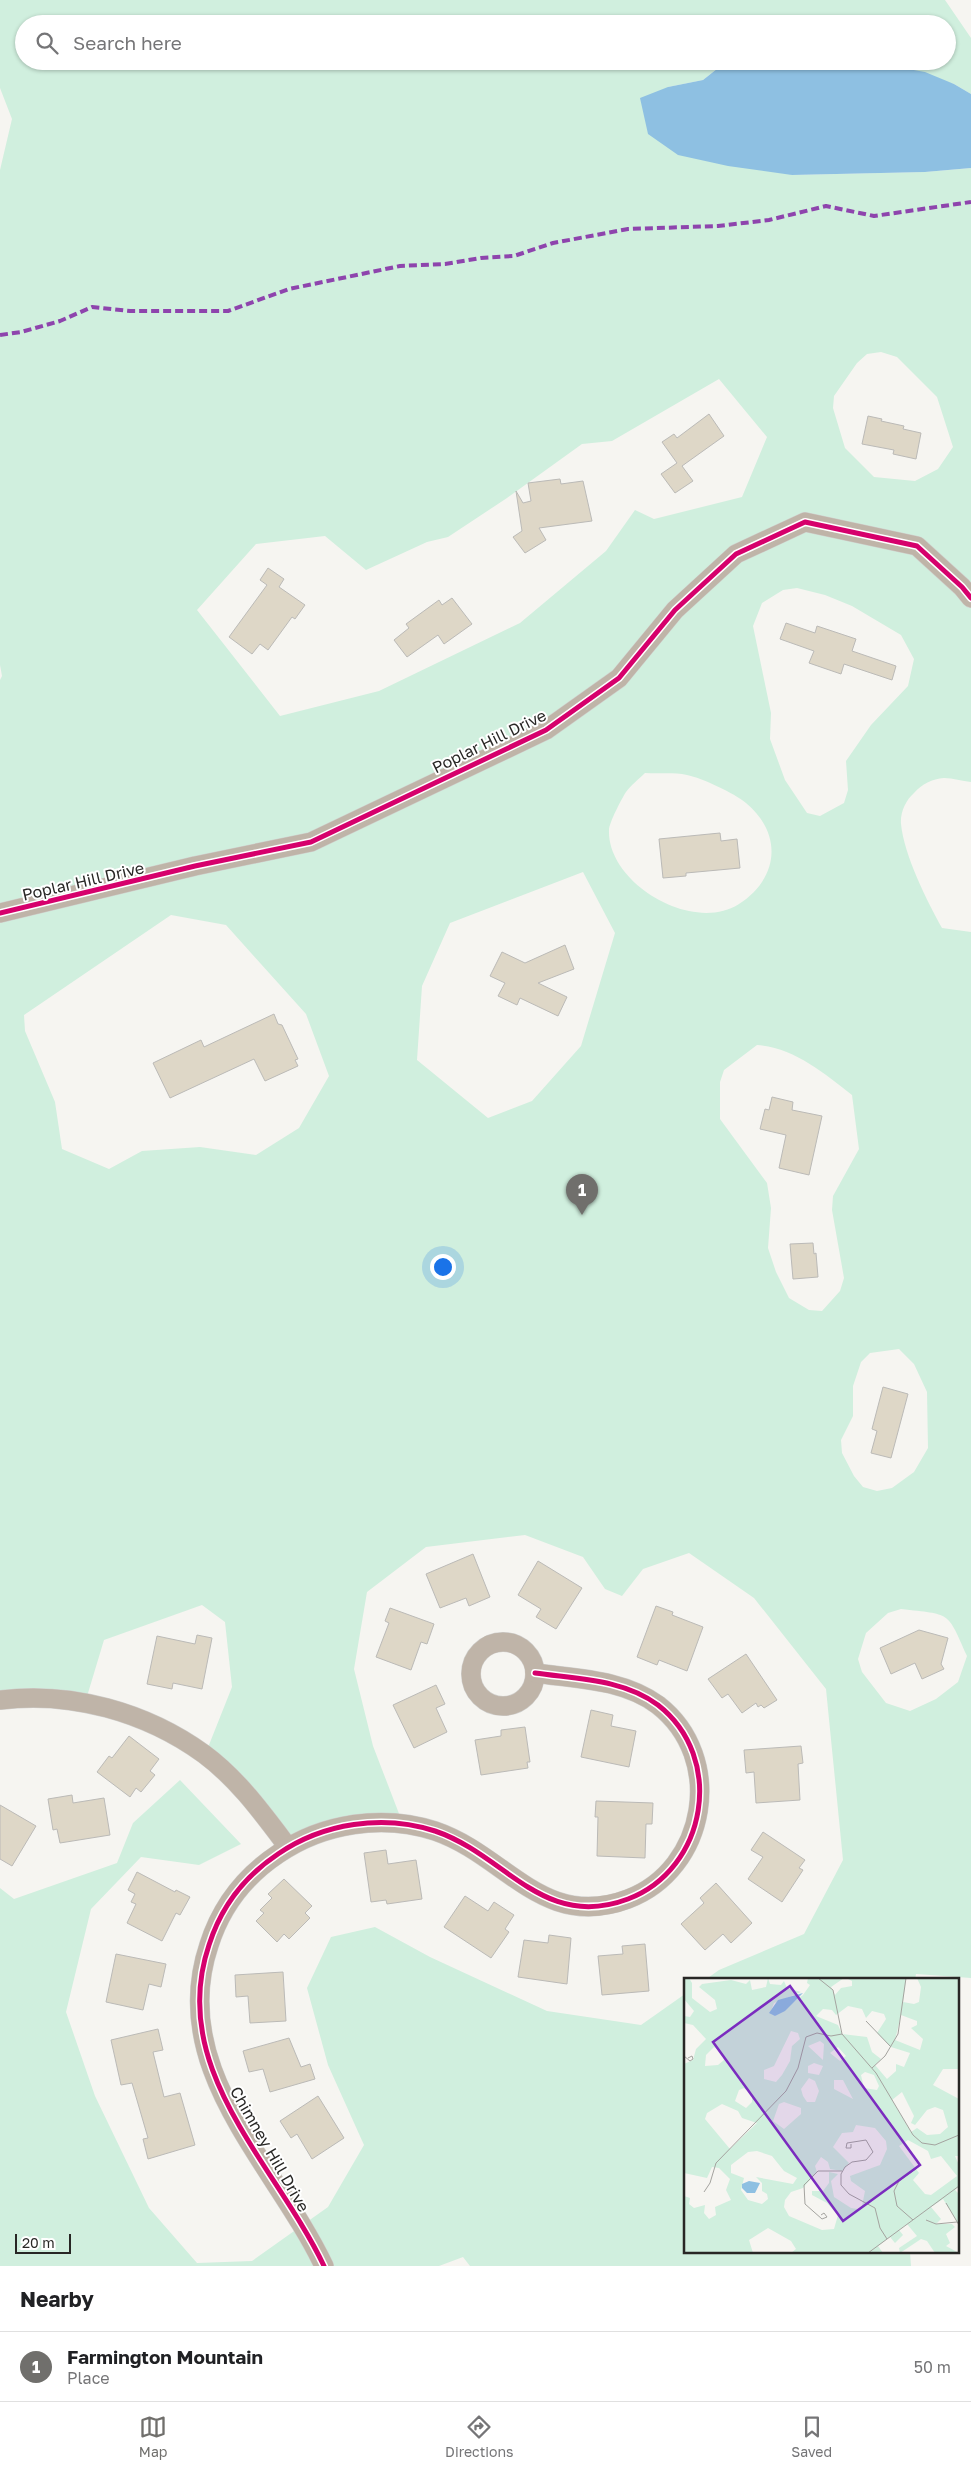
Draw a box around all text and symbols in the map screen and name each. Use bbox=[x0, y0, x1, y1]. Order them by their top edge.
search box bbox=[15, 15, 956, 70]
icon: search bbox=[33, 29, 61, 57]
text: Search here bbox=[73, 31, 182, 54]
street label: Poplar Hill Drive bbox=[429, 705, 549, 777]
street label: Poplar Hill Drive bbox=[20, 857, 146, 905]
pin: 1 bbox=[566, 1174, 598, 1215]
your location bbox=[430, 1254, 456, 1280]
inset map bbox=[684, 1978, 958, 2254]
street label: Chimney Hill Drive bbox=[226, 2083, 314, 2215]
scale bar bbox=[15, 2231, 71, 2254]
text: 20 m bbox=[22, 2234, 55, 2251]
text: Nearby bbox=[20, 2286, 94, 2312]
text: Farmington Mountain bbox=[67, 2345, 263, 2368]
text: 1 bbox=[32, 2357, 40, 2377]
text: 50 m bbox=[914, 2357, 951, 2377]
text: Place bbox=[67, 2368, 110, 2388]
tab: Map bbox=[139, 2413, 167, 2460]
tab: Directions bbox=[445, 2413, 514, 2460]
tab: Saved bbox=[791, 2413, 832, 2460]

